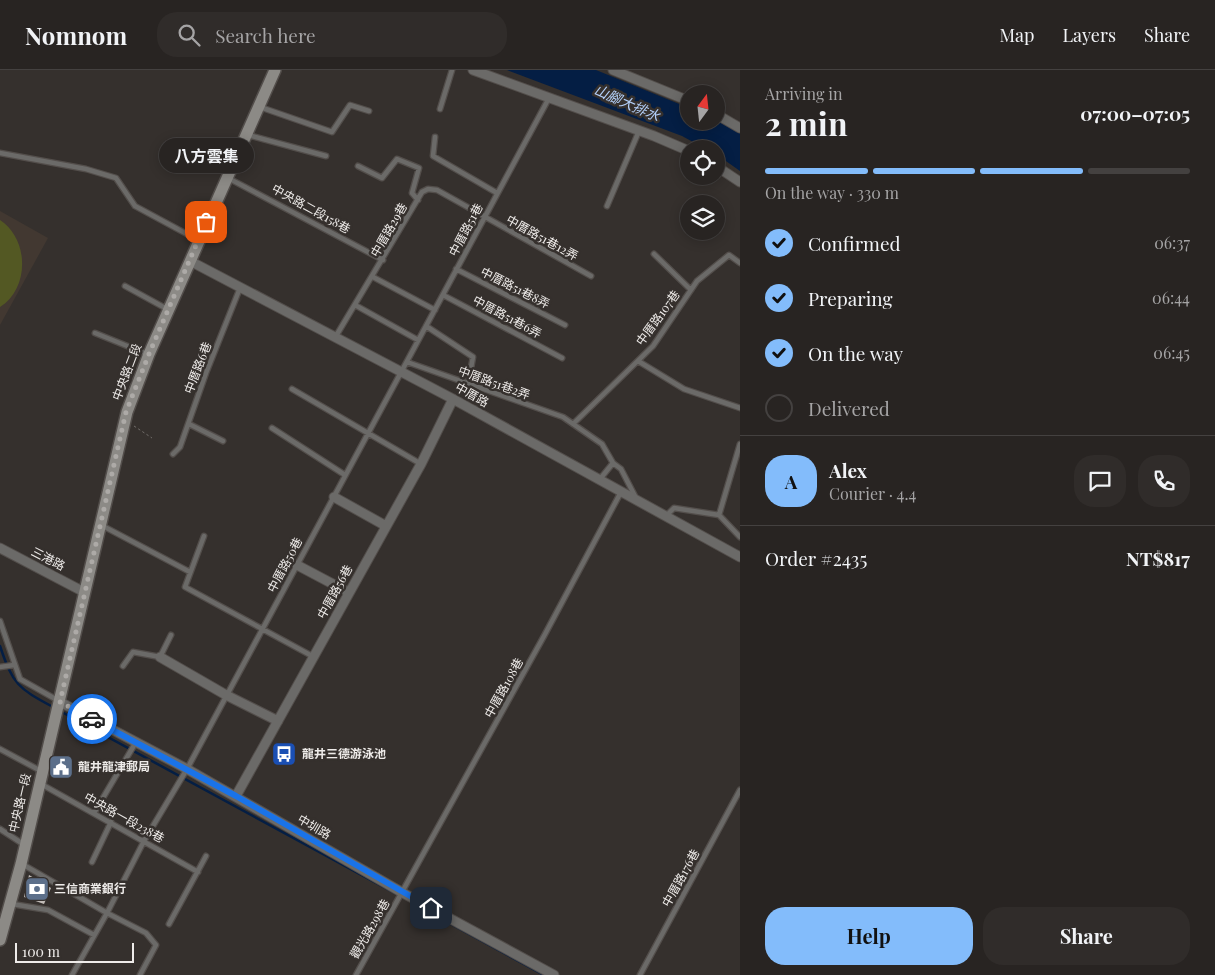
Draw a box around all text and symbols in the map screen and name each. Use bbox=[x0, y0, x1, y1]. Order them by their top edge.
search box bbox=[157, 12, 507, 57]
text: Nomnom bbox=[25, 19, 127, 51]
icon: search bbox=[175, 21, 203, 49]
text: Search here bbox=[215, 22, 316, 48]
text: Map bbox=[999, 23, 1034, 47]
text: Layers bbox=[1062, 23, 1116, 47]
text: Share bbox=[1144, 23, 1190, 47]
water label: 山腳大排水 bbox=[591, 80, 664, 126]
text: Arriving in bbox=[765, 83, 843, 104]
north arrow bbox=[680, 85, 725, 130]
map controls bbox=[680, 85, 725, 240]
text: 07:00–07:05 bbox=[1080, 100, 1190, 126]
text: 2 min bbox=[765, 101, 848, 144]
callout: 八方雲集 bbox=[158, 137, 254, 172]
button: locate bbox=[680, 140, 725, 185]
text: 八方雲集 bbox=[174, 145, 239, 166]
street label: 中央路二段158巷 bbox=[269, 180, 354, 236]
text: On the way · 330 m bbox=[765, 182, 899, 203]
button: layers bbox=[680, 195, 725, 240]
street label: 中厝路29巷 bbox=[366, 200, 410, 259]
street label: 中厝路51巷 bbox=[445, 200, 486, 259]
pin bbox=[185, 201, 227, 243]
icon: bag bbox=[192, 208, 220, 236]
street label: 中厝路51巷12弄 bbox=[504, 211, 581, 263]
icon: check bbox=[765, 229, 793, 257]
text: Confirmed bbox=[808, 230, 901, 256]
text: 06:37 bbox=[1154, 232, 1190, 253]
street label: 中厝路51巷8弄 bbox=[478, 263, 553, 311]
icon: check bbox=[765, 284, 793, 312]
text: Preparing bbox=[808, 285, 893, 311]
street label: 中厝路107巷 bbox=[632, 287, 683, 348]
text: 06:44 bbox=[1152, 287, 1190, 308]
street label: 中厝路51巷6弄 bbox=[470, 291, 545, 341]
street label: 中厝路6巷 bbox=[180, 339, 214, 396]
icon: check bbox=[765, 339, 793, 367]
text: On the way bbox=[808, 340, 903, 366]
street label: 中央路二段 bbox=[108, 341, 144, 403]
text: 06:45 bbox=[1153, 342, 1190, 363]
street label: 中厝路51巷2弄 bbox=[456, 363, 532, 403]
street label: 中厝路 bbox=[453, 380, 491, 410]
text: Delivered bbox=[808, 395, 890, 421]
button: chat bbox=[1074, 455, 1126, 507]
button: phone bbox=[1138, 455, 1190, 507]
text: Alex bbox=[829, 457, 867, 483]
text: A bbox=[785, 468, 797, 494]
text: Courier · 4.4 bbox=[829, 483, 916, 504]
street label: 中厝路50巷 bbox=[263, 534, 305, 595]
street label: 三港路 bbox=[29, 543, 68, 573]
text: Order #2435 bbox=[765, 545, 867, 571]
text: NT$817 bbox=[1126, 545, 1190, 571]
street label: 中厝路56巷 bbox=[313, 562, 355, 621]
street label: 中厝路108巷 bbox=[480, 655, 526, 720]
courier bbox=[67, 694, 117, 744]
icon: car bbox=[78, 705, 106, 733]
bus stop icon: 龍井三德游泳池 bbox=[271, 741, 297, 767]
place label: 龍井三德游泳池 bbox=[302, 745, 386, 761]
public building icon: 龍井龍津郵局 bbox=[48, 754, 74, 780]
place label: 龍井龍津郵局 bbox=[78, 758, 150, 774]
street label: 中央路一段 bbox=[4, 772, 34, 834]
street label: 中央路一段238巷 bbox=[82, 788, 167, 846]
street label: 中圳路 bbox=[295, 810, 334, 842]
street label: 中厝路176巷 bbox=[658, 846, 703, 909]
bank icon: 三信商業銀行 bbox=[24, 876, 50, 902]
place label: 三信商業銀行 bbox=[54, 880, 126, 896]
pin bbox=[410, 887, 452, 929]
icon: home bbox=[417, 894, 445, 922]
street label: 觀光路298巷 bbox=[346, 896, 393, 961]
button: Help bbox=[765, 907, 973, 965]
button: Share bbox=[983, 907, 1190, 965]
scale bar bbox=[15, 940, 134, 963]
text: 100 m bbox=[22, 942, 60, 961]

